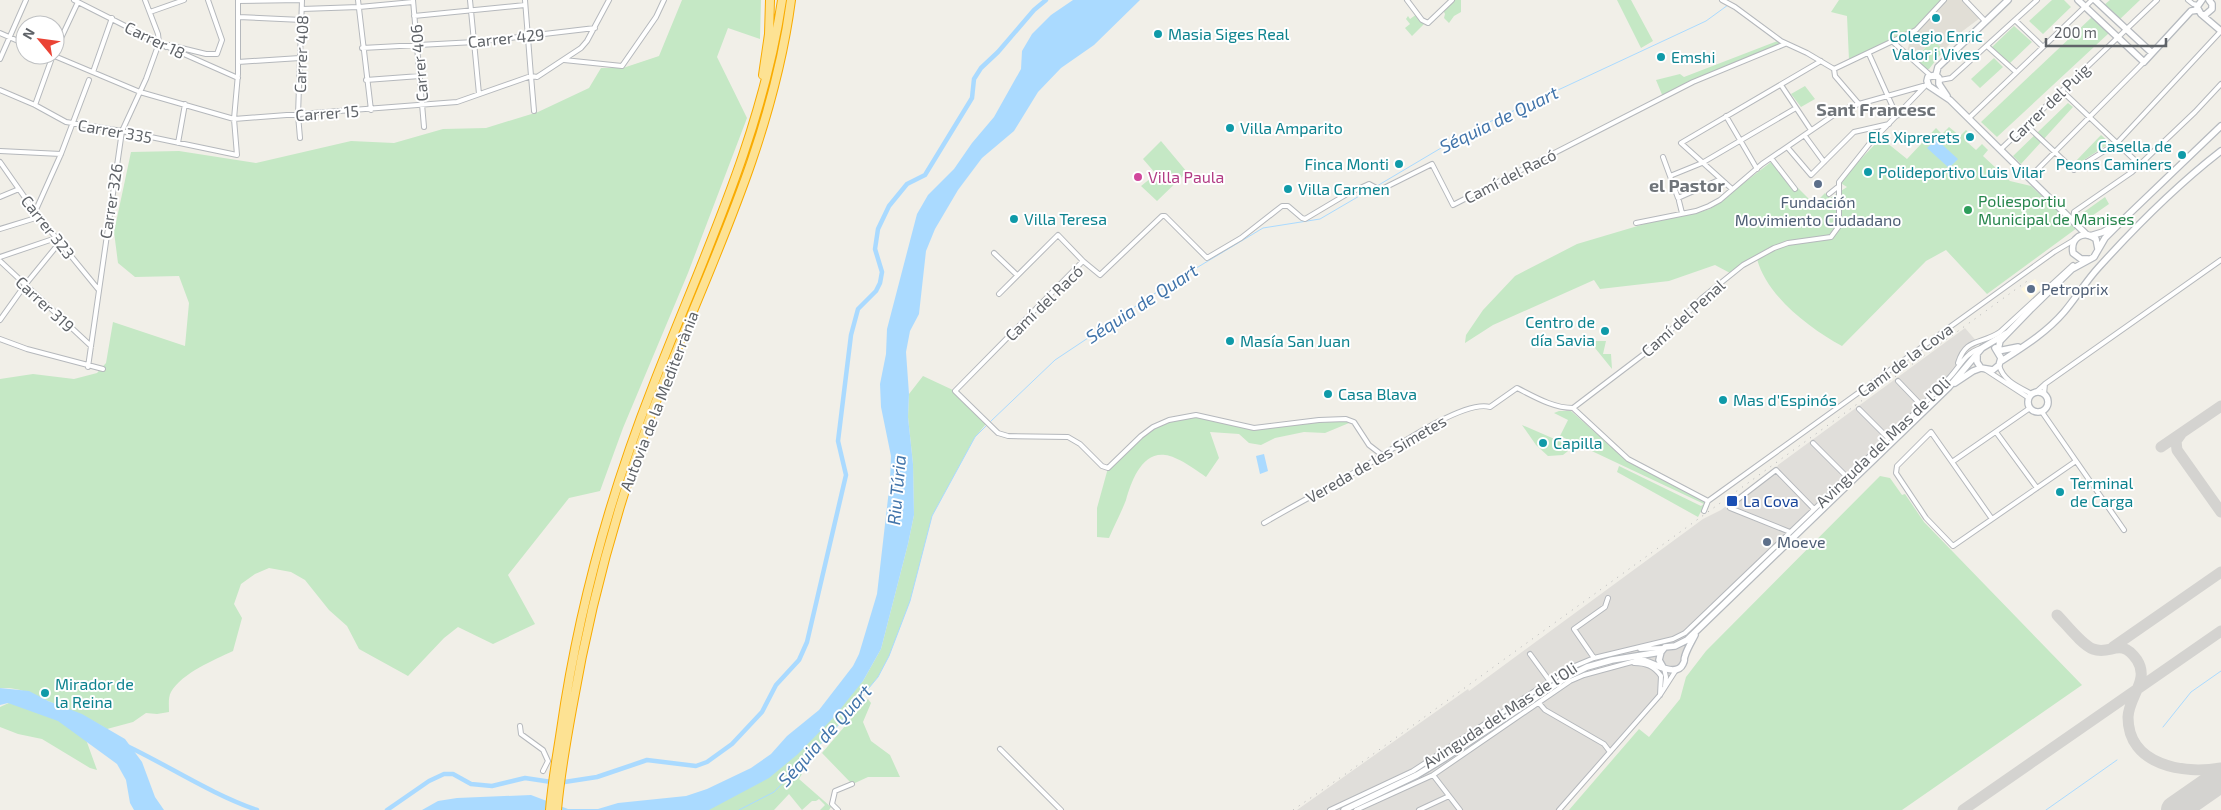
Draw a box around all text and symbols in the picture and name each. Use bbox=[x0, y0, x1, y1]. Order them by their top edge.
marker: Colegio Enric Valor i Vives bbox=[1930, 12, 1942, 24]
north arrow bbox=[15, 15, 65, 65]
street label: Carrer 408 bbox=[290, 15, 311, 93]
scale bar bbox=[2046, 15, 2166, 47]
street label: Carrer 18 bbox=[122, 17, 189, 62]
text: 200 m bbox=[2054, 23, 2097, 41]
street label: Carrer 406 bbox=[406, 24, 431, 102]
street label: Carrer 429 bbox=[467, 24, 545, 51]
place label: Masia Siges Real bbox=[1168, 24, 1290, 43]
text: N bbox=[18, 25, 38, 42]
place label: Colegio Enric Valor i Vives bbox=[1889, 26, 1983, 63]
marker: Masia Siges Real bbox=[1152, 28, 1164, 40]
place label: Emshi bbox=[1671, 47, 1715, 66]
marker: Emshi bbox=[1655, 51, 1667, 63]
street label: Carrer del Puig bbox=[2004, 59, 2093, 146]
water label: Séquia de Quart bbox=[1436, 81, 1562, 157]
district label: Sant Francesc bbox=[1816, 98, 1936, 120]
street label: Carrer 15 bbox=[295, 101, 359, 124]
street label: Carrer 335 bbox=[76, 115, 154, 146]
place label: Villa Amparito bbox=[1240, 118, 1343, 137]
marker: Villa Amparito bbox=[1224, 122, 1236, 134]
place label: Els Xiprerets bbox=[1868, 127, 1960, 146]
marker: Els Xiprerets bbox=[1964, 131, 1976, 143]
place label: Casella de Peons Caminers bbox=[2056, 136, 2172, 173]
street label: Camí del Racó bbox=[1461, 144, 1559, 207]
marker: Casella de Peons Caminers bbox=[2176, 149, 2188, 161]
place label: Finca Monti bbox=[1304, 154, 1389, 173]
marker: Finca Monti bbox=[1393, 158, 1405, 170]
street label: Carrer 326 bbox=[95, 162, 126, 240]
place label: Polideportivo Luis Vilar bbox=[1878, 162, 2046, 181]
marker: Polideportivo Luis Vilar bbox=[1862, 166, 1874, 178]
place label: Villa Paula bbox=[1148, 167, 1224, 186]
marker: Villa Paula bbox=[1132, 171, 1144, 183]
district label: el Pastor bbox=[1649, 174, 1725, 196]
marker: Fundación Movimiento Ciudadano bbox=[1812, 178, 1824, 190]
place label: Villa Carmen bbox=[1298, 179, 1390, 198]
marker: Villa Carmen bbox=[1282, 183, 1294, 195]
street label: Carrer 323 bbox=[18, 191, 79, 262]
place label: Poliesportiu Municipal de Manises bbox=[1978, 191, 2134, 228]
place label: Fundación Movimiento Ciudadano bbox=[1735, 192, 1901, 229]
marker: Poliesportiu Municipal de Manises bbox=[1962, 204, 1974, 216]
place label: Villa Teresa bbox=[1024, 209, 1107, 228]
marker: Villa Teresa bbox=[1008, 213, 1020, 225]
water label: Séquia de Quart bbox=[1081, 259, 1202, 348]
street label: Camí del Racó bbox=[1001, 261, 1086, 344]
street label: Carrer 319 bbox=[12, 272, 79, 336]
street label: Camí del Penal bbox=[1637, 275, 1729, 360]
place label: Petroprix bbox=[2041, 279, 2109, 298]
marker: Petroprix bbox=[2025, 283, 2037, 295]
street label: Autovia de la Mediterrània bbox=[615, 308, 702, 494]
place label: Centro de día Savia bbox=[1525, 312, 1595, 349]
street label: Camí de la Cova bbox=[1853, 319, 1956, 401]
marker: Centro de día Savia bbox=[1599, 325, 1611, 337]
place label: Masía San Juan bbox=[1240, 331, 1350, 350]
marker: Masía San Juan bbox=[1224, 335, 1236, 347]
street label: Avinguda del Mas de l'Oli bbox=[1811, 372, 1954, 511]
place label: Casa Blava bbox=[1338, 384, 1417, 403]
marker: Casa Blava bbox=[1322, 388, 1334, 400]
place label: Mas d'Espinós bbox=[1733, 390, 1837, 409]
marker: Mas d'Espinós bbox=[1717, 394, 1729, 406]
street label: Vereda de les Simetes bbox=[1302, 411, 1449, 506]
place label: Capilla bbox=[1553, 433, 1602, 452]
marker: Capilla bbox=[1537, 437, 1549, 449]
water label: Riu Túria bbox=[882, 454, 910, 526]
place label: Terminal de Carga bbox=[2070, 473, 2134, 510]
marker: Terminal de Carga bbox=[2054, 486, 2066, 498]
place label: La Cova bbox=[1743, 491, 1799, 510]
marker: La Cova bbox=[1725, 494, 1739, 508]
place label: Moeve bbox=[1777, 532, 1826, 551]
marker: Moeve bbox=[1761, 536, 1773, 548]
street label: Avinguda del Mas de l'Oli bbox=[1419, 658, 1580, 771]
place label: Mirador de la Reina bbox=[55, 674, 134, 711]
water label: Séquia de Quart bbox=[773, 680, 876, 791]
marker: Mirador de la Reina bbox=[39, 687, 51, 699]

